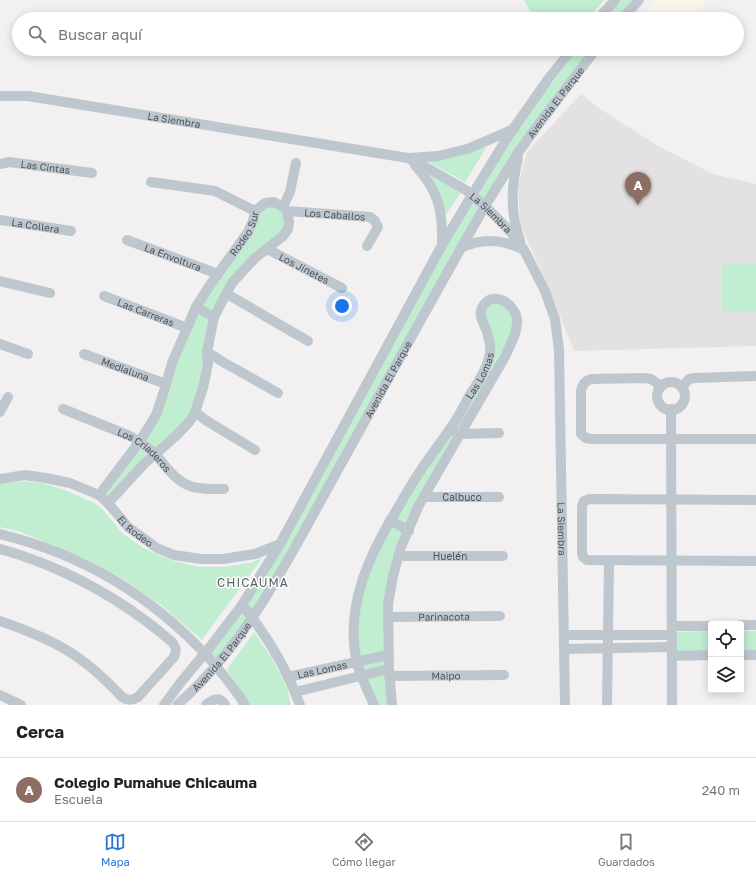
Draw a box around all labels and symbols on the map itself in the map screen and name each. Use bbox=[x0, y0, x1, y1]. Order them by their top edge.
street label: Avenida El Parque bbox=[525, 64, 586, 140]
street label: La Siembra bbox=[147, 110, 201, 130]
street label: Las Cintas bbox=[20, 158, 71, 176]
pin: A bbox=[625, 172, 651, 205]
street label: La Siembra bbox=[468, 190, 514, 235]
street label: Los Caballos bbox=[304, 206, 366, 223]
street label: Rodeo Sur bbox=[227, 210, 261, 258]
street label: La Collera bbox=[11, 216, 60, 235]
street label: La Envoltura bbox=[143, 241, 203, 273]
street label: Los Jinetes bbox=[277, 250, 331, 286]
street label: Las Carreras bbox=[116, 296, 176, 329]
your location bbox=[332, 296, 352, 316]
street label: Avenida El Parque bbox=[362, 338, 414, 420]
street label: Las Lomas bbox=[463, 351, 496, 401]
street label: Medialuna bbox=[100, 355, 151, 383]
street label: Los Criaderos bbox=[116, 426, 174, 474]
street label: Calbuco bbox=[442, 491, 482, 503]
street label: La Siembra bbox=[556, 502, 568, 556]
street label: El Rodeo bbox=[115, 513, 155, 549]
street label: Huelén bbox=[433, 550, 467, 562]
district label: CHICAUMA bbox=[217, 575, 289, 590]
street label: Parinacota bbox=[418, 610, 470, 623]
street label: Avenida El Parque bbox=[190, 619, 254, 694]
street label: Las Lomas bbox=[296, 658, 348, 681]
street label: Maipo bbox=[431, 669, 461, 682]

